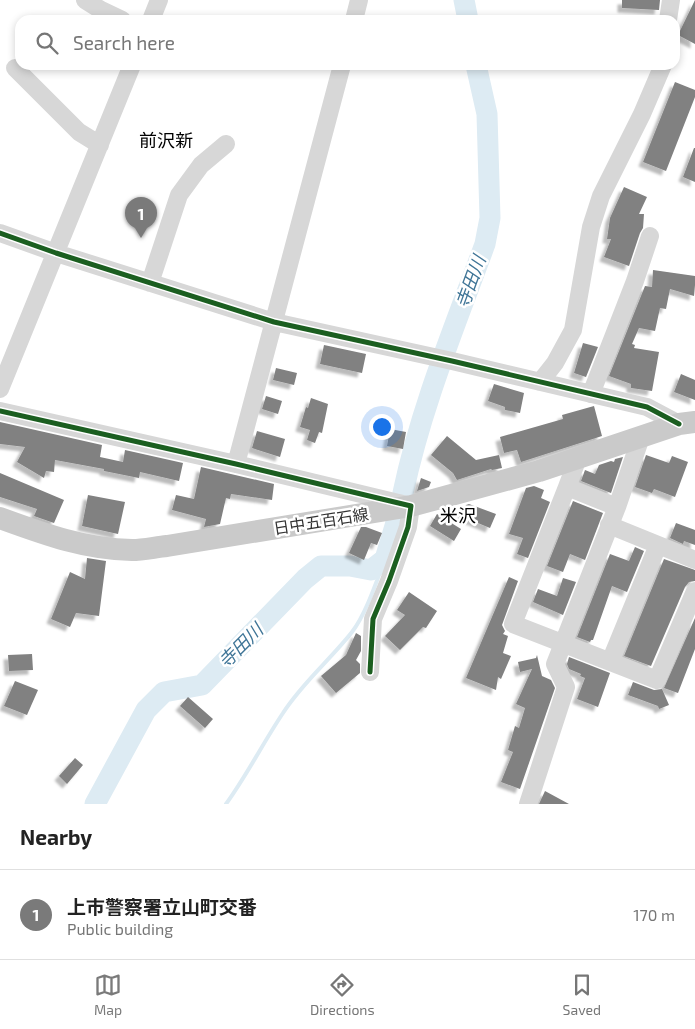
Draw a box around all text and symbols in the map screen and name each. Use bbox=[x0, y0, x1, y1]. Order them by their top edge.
search box bbox=[15, 15, 680, 70]
icon: search bbox=[33, 29, 61, 57]
text: Search here bbox=[73, 31, 175, 54]
district label: 前沢新 bbox=[139, 129, 193, 151]
pin: 1 bbox=[125, 197, 157, 238]
water label: 寺田川 bbox=[450, 251, 490, 311]
your location bbox=[369, 414, 395, 440]
street label: 日中五百石線 bbox=[272, 504, 370, 537]
district label: 米沢 bbox=[440, 504, 476, 526]
water label: 寺田川 bbox=[213, 617, 269, 672]
text: Nearby bbox=[20, 824, 92, 849]
text: 上市警察署立山町交番 bbox=[67, 895, 257, 918]
text: 1 bbox=[33, 905, 39, 924]
text: 170 m bbox=[633, 905, 675, 924]
text: Public building bbox=[67, 919, 173, 938]
tab: Map bbox=[94, 971, 122, 1018]
tab: Directions bbox=[310, 971, 375, 1018]
tab: Saved bbox=[563, 971, 601, 1018]

